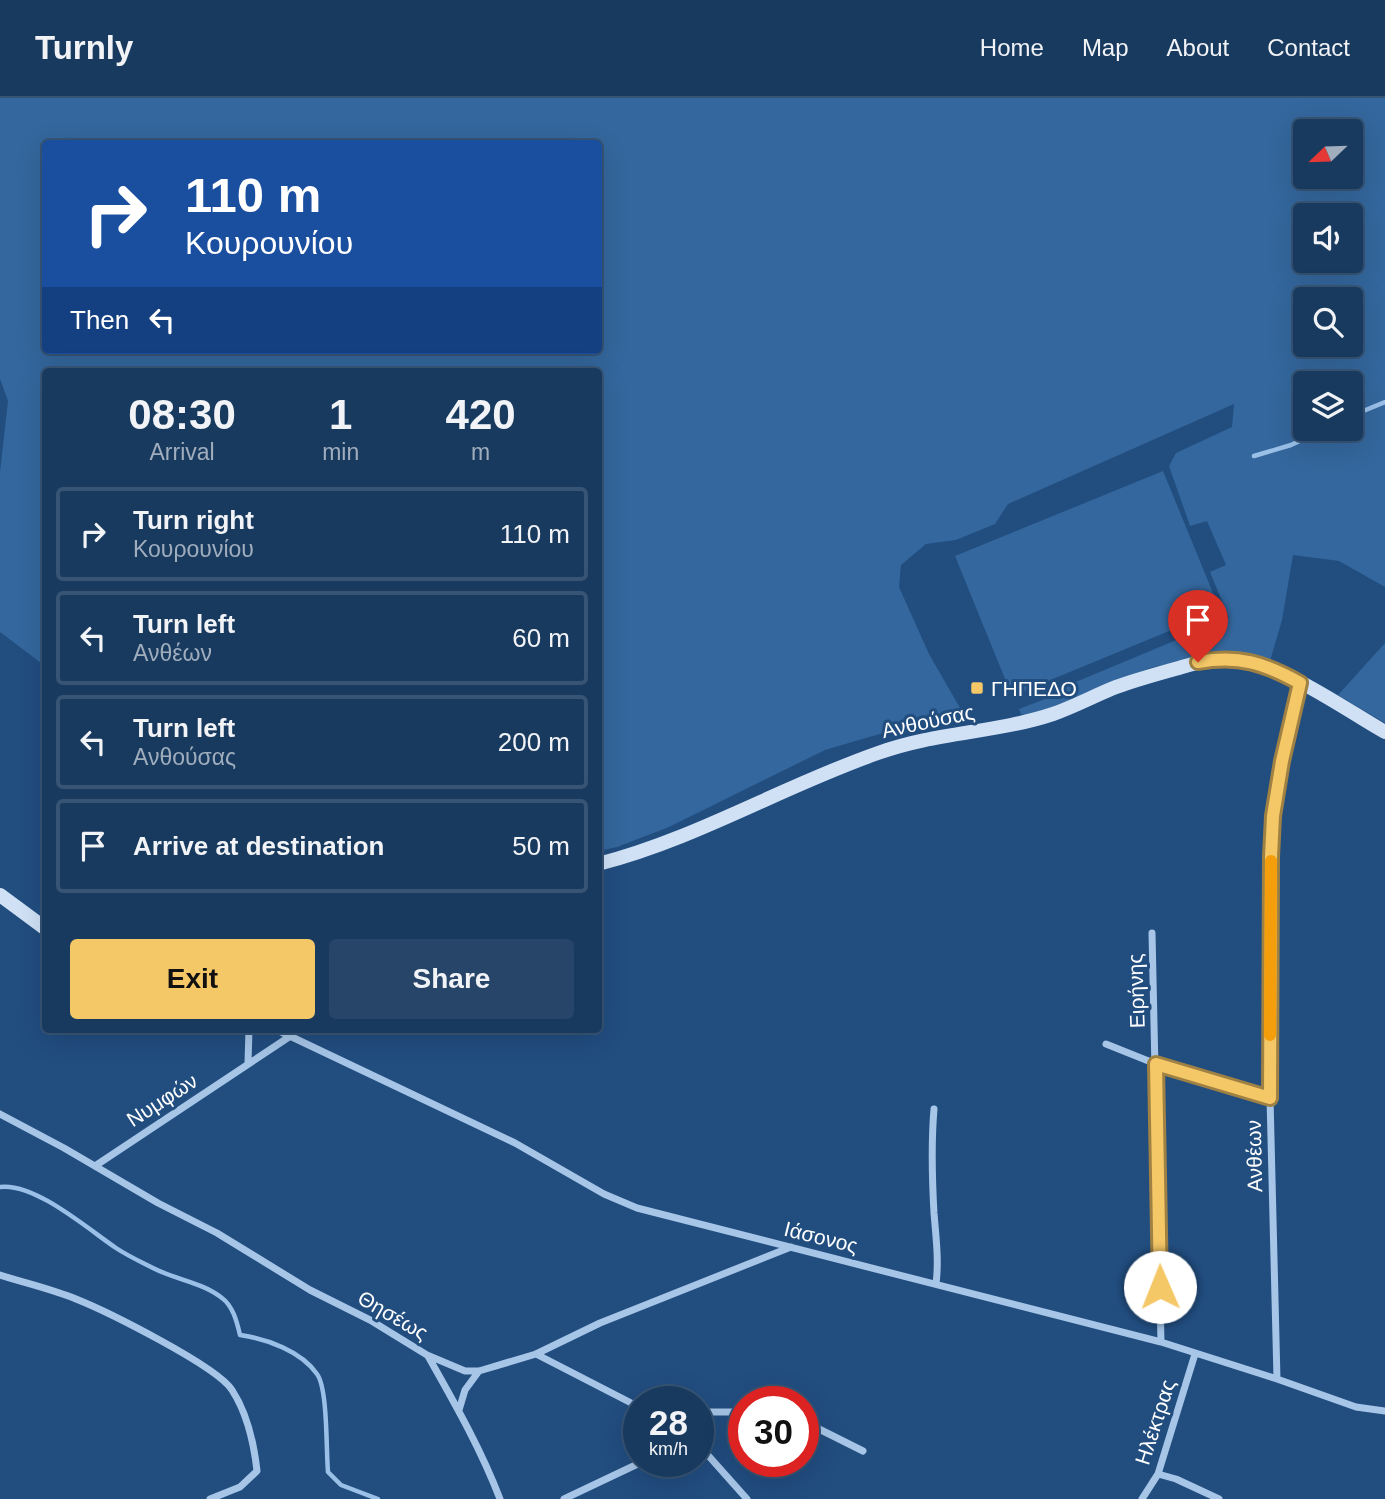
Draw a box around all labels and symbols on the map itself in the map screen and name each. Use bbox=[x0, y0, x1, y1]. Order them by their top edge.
north arrow bbox=[1293, 119, 1363, 189]
pin bbox=[1168, 590, 1228, 662]
place label: ΓΗΠΕΔΟ bbox=[991, 677, 1077, 700]
marker: ΓΗΠΕΔΟ bbox=[969, 680, 985, 696]
street label: Ανθούσας bbox=[880, 700, 976, 742]
street label: Ειρήνης bbox=[1123, 953, 1149, 1029]
street label: Νυμφών bbox=[122, 1069, 202, 1131]
street label: Ανθέων bbox=[1242, 1120, 1266, 1192]
street label: Ιάσονος bbox=[782, 1217, 860, 1257]
position arrow bbox=[1123, 1250, 1197, 1324]
street label: Θησέως bbox=[354, 1286, 432, 1344]
street label: Ηλέκτρας bbox=[1130, 1377, 1180, 1467]
speed limit sign: 30 bbox=[728, 1386, 819, 1477]

